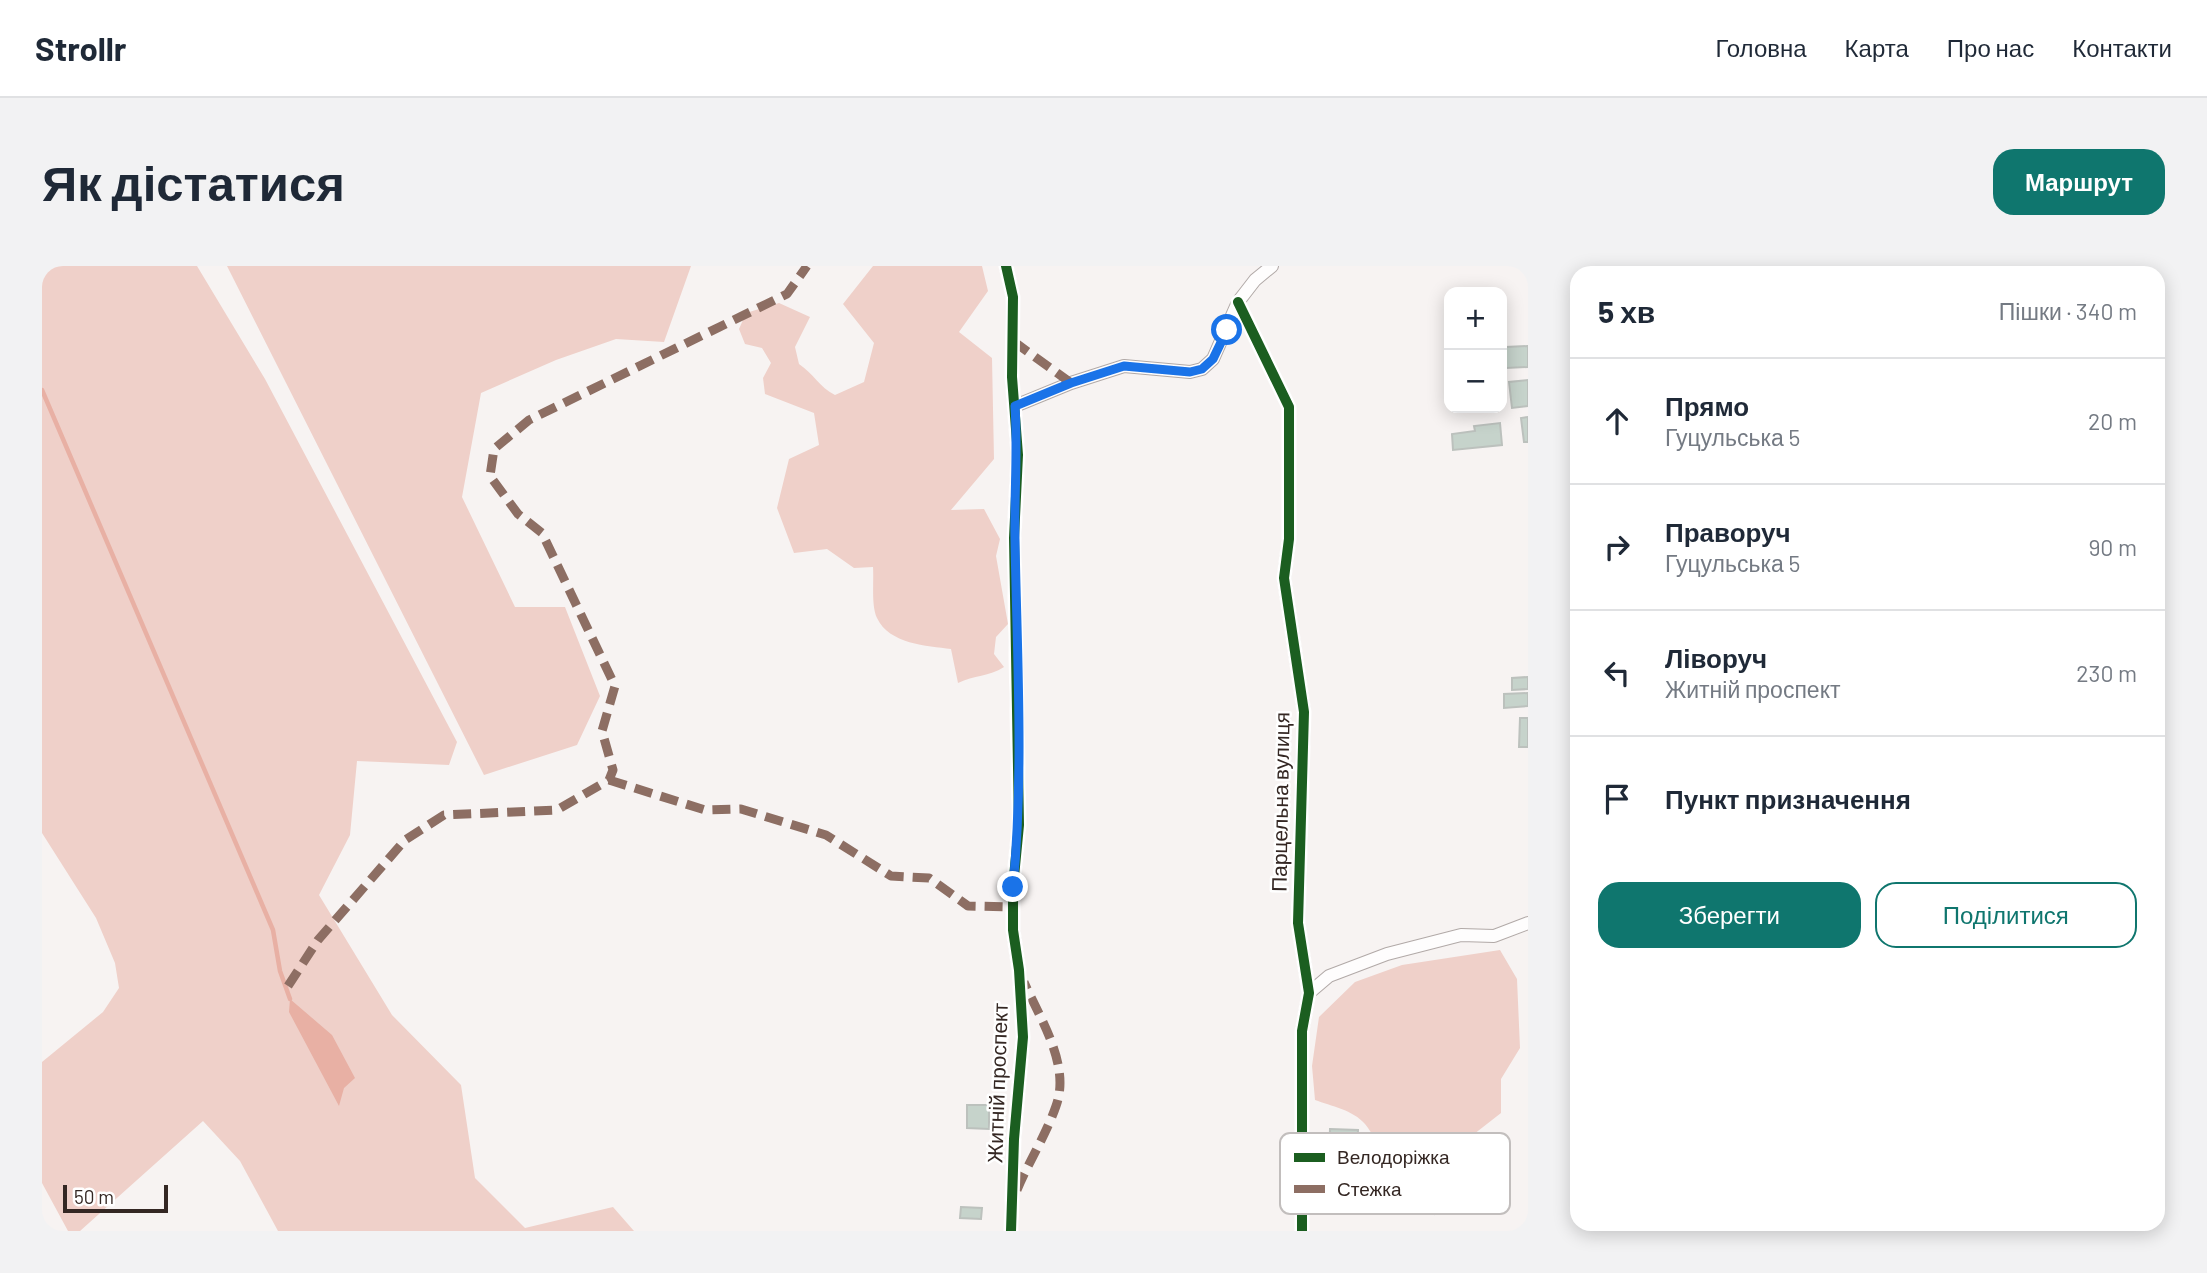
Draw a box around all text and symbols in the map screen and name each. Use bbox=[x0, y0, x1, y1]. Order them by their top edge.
text: Strollr bbox=[35, 28, 127, 68]
text: Головна bbox=[1715, 33, 1807, 62]
text: Карта bbox=[1845, 33, 1909, 62]
text: Про нас bbox=[1947, 33, 2034, 62]
text: Контакти bbox=[2072, 33, 2172, 62]
button: Маршрут bbox=[1993, 149, 2165, 215]
text: Як дістатися bbox=[42, 152, 345, 211]
map controls bbox=[1444, 287, 1507, 413]
button: + bbox=[1444, 287, 1507, 350]
text: 5 хв bbox=[1598, 293, 1655, 329]
text: Пішки · 340 m bbox=[1999, 297, 2137, 325]
route start bbox=[1211, 314, 1242, 345]
button: − bbox=[1444, 350, 1507, 413]
text: Прямо bbox=[1665, 390, 1749, 421]
icon: ahead bbox=[1598, 402, 1636, 440]
text: 20 m bbox=[2088, 407, 2137, 435]
text: Гуцульська 5 bbox=[1665, 423, 1800, 451]
text: Праворуч bbox=[1665, 516, 1791, 547]
icon: right bbox=[1598, 528, 1636, 566]
text: 90 m bbox=[2088, 533, 2137, 561]
text: Гуцульська 5 bbox=[1665, 549, 1800, 577]
text: Ліворуч bbox=[1665, 642, 1767, 673]
icon: left bbox=[1598, 654, 1636, 692]
text: 230 m bbox=[2076, 659, 2137, 687]
text: Житній проспект bbox=[1665, 675, 1841, 703]
street label: Парцельна вулиця bbox=[1265, 712, 1294, 892]
icon: arrive bbox=[1598, 780, 1636, 818]
text: Пункт призначення bbox=[1665, 783, 1911, 814]
route end bbox=[997, 871, 1028, 902]
button: Зберегти bbox=[1598, 882, 1861, 948]
button: Поділитися bbox=[1875, 882, 2137, 948]
street label: Житній проспект bbox=[981, 1002, 1012, 1163]
legend bbox=[1280, 1133, 1510, 1214]
text: Велодоріжка bbox=[1337, 1145, 1450, 1168]
text: Стежка bbox=[1337, 1177, 1402, 1200]
scale bar bbox=[63, 1182, 168, 1214]
text: 50 m bbox=[74, 1185, 114, 1208]

